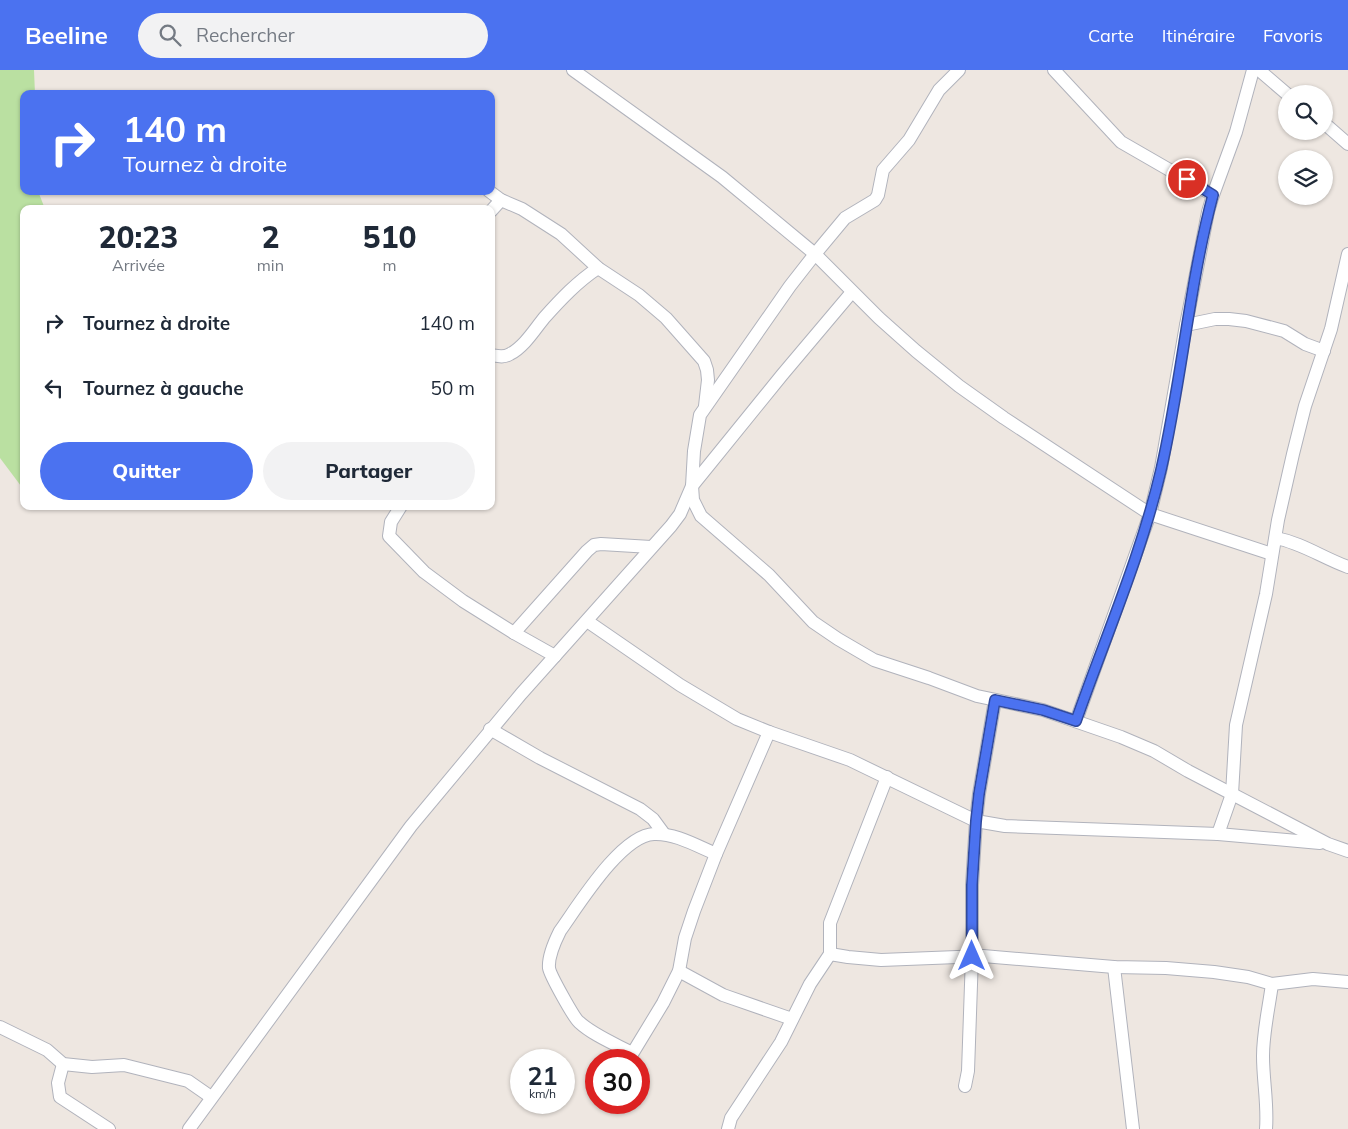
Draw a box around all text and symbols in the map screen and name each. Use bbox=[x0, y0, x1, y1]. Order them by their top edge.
search box bbox=[138, 13, 488, 58]
text: Beeline bbox=[25, 20, 108, 50]
icon: search bbox=[156, 21, 184, 49]
text: Rechercher bbox=[196, 23, 295, 47]
text: Carte bbox=[1088, 24, 1134, 47]
text: Itinéraire bbox=[1162, 24, 1235, 47]
text: Favoris bbox=[1263, 24, 1323, 47]
map controls bbox=[1278, 85, 1333, 205]
button: search bbox=[1278, 85, 1333, 140]
text: 140 m bbox=[123, 107, 227, 151]
icon: right bbox=[40, 110, 105, 175]
text: Tournez à droite bbox=[123, 150, 287, 178]
button: layers bbox=[1278, 150, 1333, 205]
pin bbox=[1166, 158, 1208, 200]
icon: arrive bbox=[1173, 165, 1201, 193]
text: 20:23 bbox=[98, 218, 178, 256]
text: 2 bbox=[261, 218, 279, 256]
text: 510 bbox=[363, 218, 417, 256]
text: Arrivée bbox=[112, 255, 165, 275]
text: min bbox=[257, 255, 284, 275]
text: m bbox=[382, 255, 397, 275]
icon: right bbox=[40, 309, 68, 337]
text: Tournez à droite bbox=[83, 311, 230, 335]
text: 140 m bbox=[419, 311, 475, 335]
icon: left bbox=[40, 374, 68, 402]
text: Tournez à gauche bbox=[83, 376, 244, 400]
text: 50 m bbox=[431, 376, 475, 400]
button: Quitter bbox=[40, 442, 253, 500]
button: Partager bbox=[263, 442, 475, 500]
position arrow bbox=[945, 929, 997, 981]
speed limit sign: 30 bbox=[585, 1049, 650, 1114]
text: 21 bbox=[527, 1060, 558, 1091]
text: km/h bbox=[529, 1086, 556, 1101]

